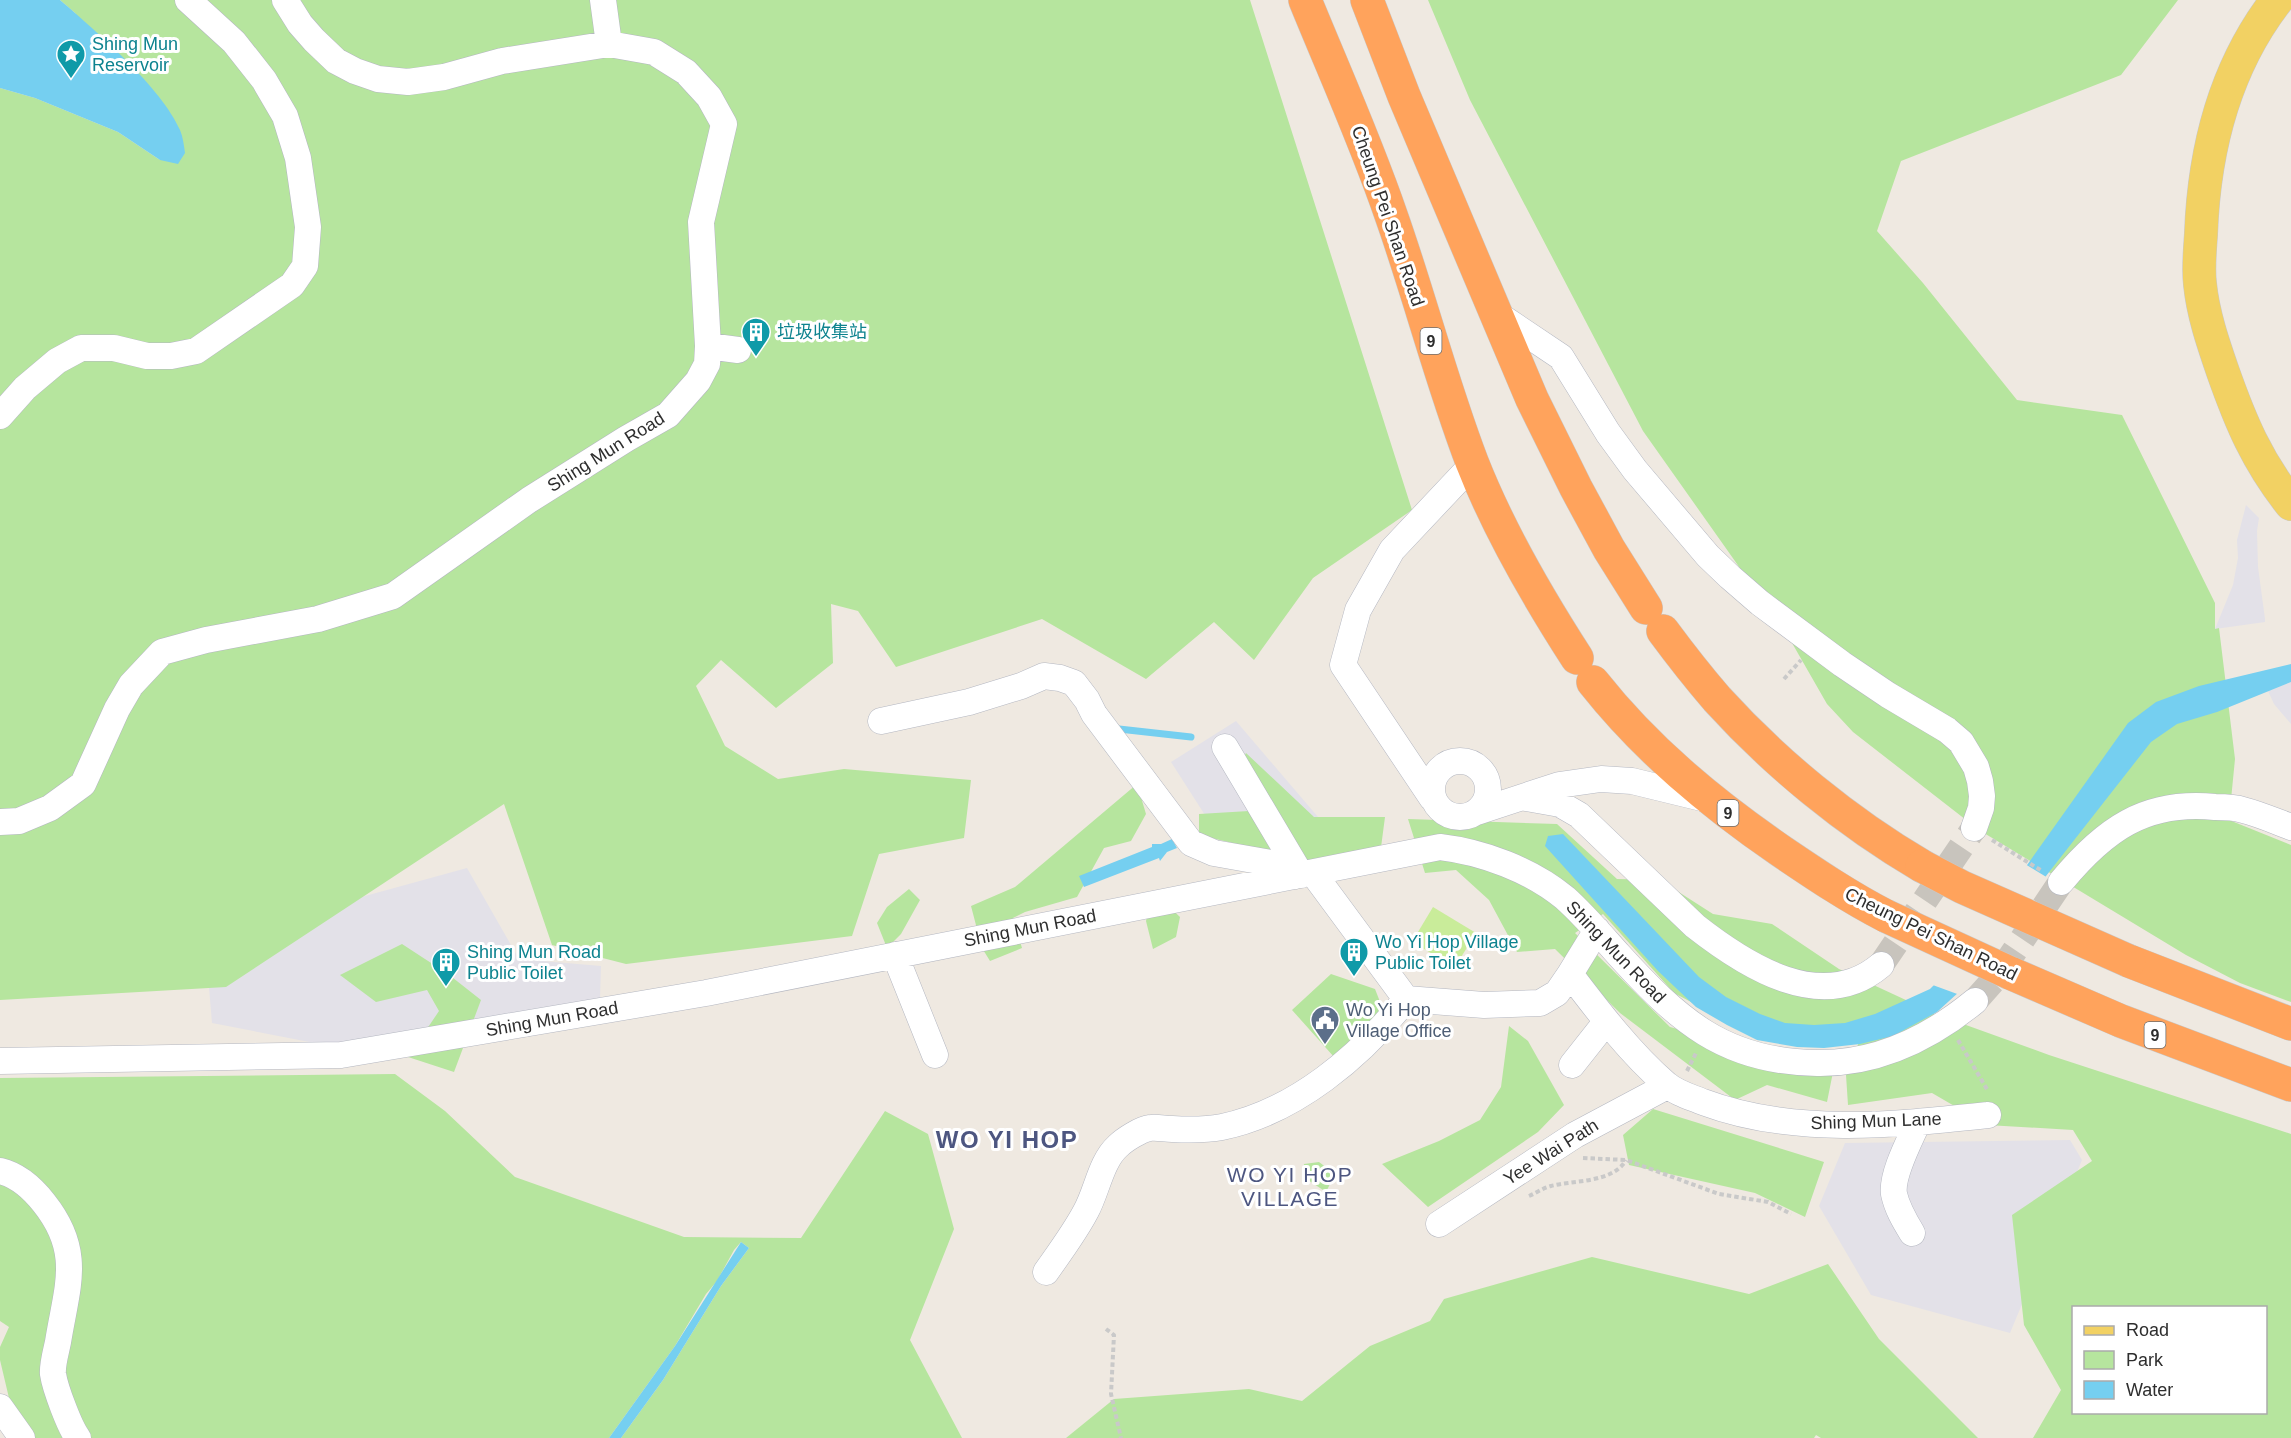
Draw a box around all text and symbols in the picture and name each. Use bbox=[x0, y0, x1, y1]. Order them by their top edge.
place label: Shing Mun Reservoir bbox=[92, 34, 178, 75]
place icon: Shing Mun Reservoir bbox=[55, 38, 87, 80]
street label: Cheung Pei Shan Road bbox=[1348, 123, 1428, 309]
building icon: 垃圾收集站 bbox=[740, 316, 772, 358]
place label: 垃圾收集站 bbox=[777, 322, 867, 342]
road number: 9 bbox=[1420, 328, 1442, 354]
street label: Shing Mun Road bbox=[544, 408, 668, 496]
road number: 9 bbox=[1718, 800, 1738, 826]
street label: Cheung Pei Shan Road bbox=[1842, 884, 2020, 984]
street label: Shing Mun Road bbox=[1562, 897, 1670, 1007]
street label: Shing Mun Road bbox=[962, 905, 1098, 951]
place label: Wo Yi Hop Village Public Toilet bbox=[1375, 932, 1518, 973]
building icon: Wo Yi Hop Village Public Toilet bbox=[1338, 936, 1370, 978]
place label: Shing Mun Road Public Toilet bbox=[467, 942, 601, 983]
building icon: Shing Mun Road Public Toilet bbox=[430, 946, 462, 988]
street label: Shing Mun Road bbox=[484, 998, 620, 1040]
place label: Wo Yi Hop Village Office bbox=[1346, 1000, 1451, 1041]
public building icon: Wo Yi Hop Village Office bbox=[1309, 1004, 1341, 1046]
road number: 9 bbox=[2144, 1022, 2166, 1048]
street label: Shing Mun Lane bbox=[1810, 1109, 1942, 1133]
street label: Yee Wai Path bbox=[1500, 1115, 1602, 1189]
district label: WO YI HOP bbox=[936, 1126, 1078, 1153]
district label: WO YI HOP VILLAGE bbox=[1227, 1163, 1353, 1210]
legend bbox=[2072, 1306, 2267, 1414]
text: Road bbox=[2126, 1320, 2169, 1340]
text: Park bbox=[2126, 1350, 2164, 1370]
text: Water bbox=[2126, 1380, 2173, 1400]

